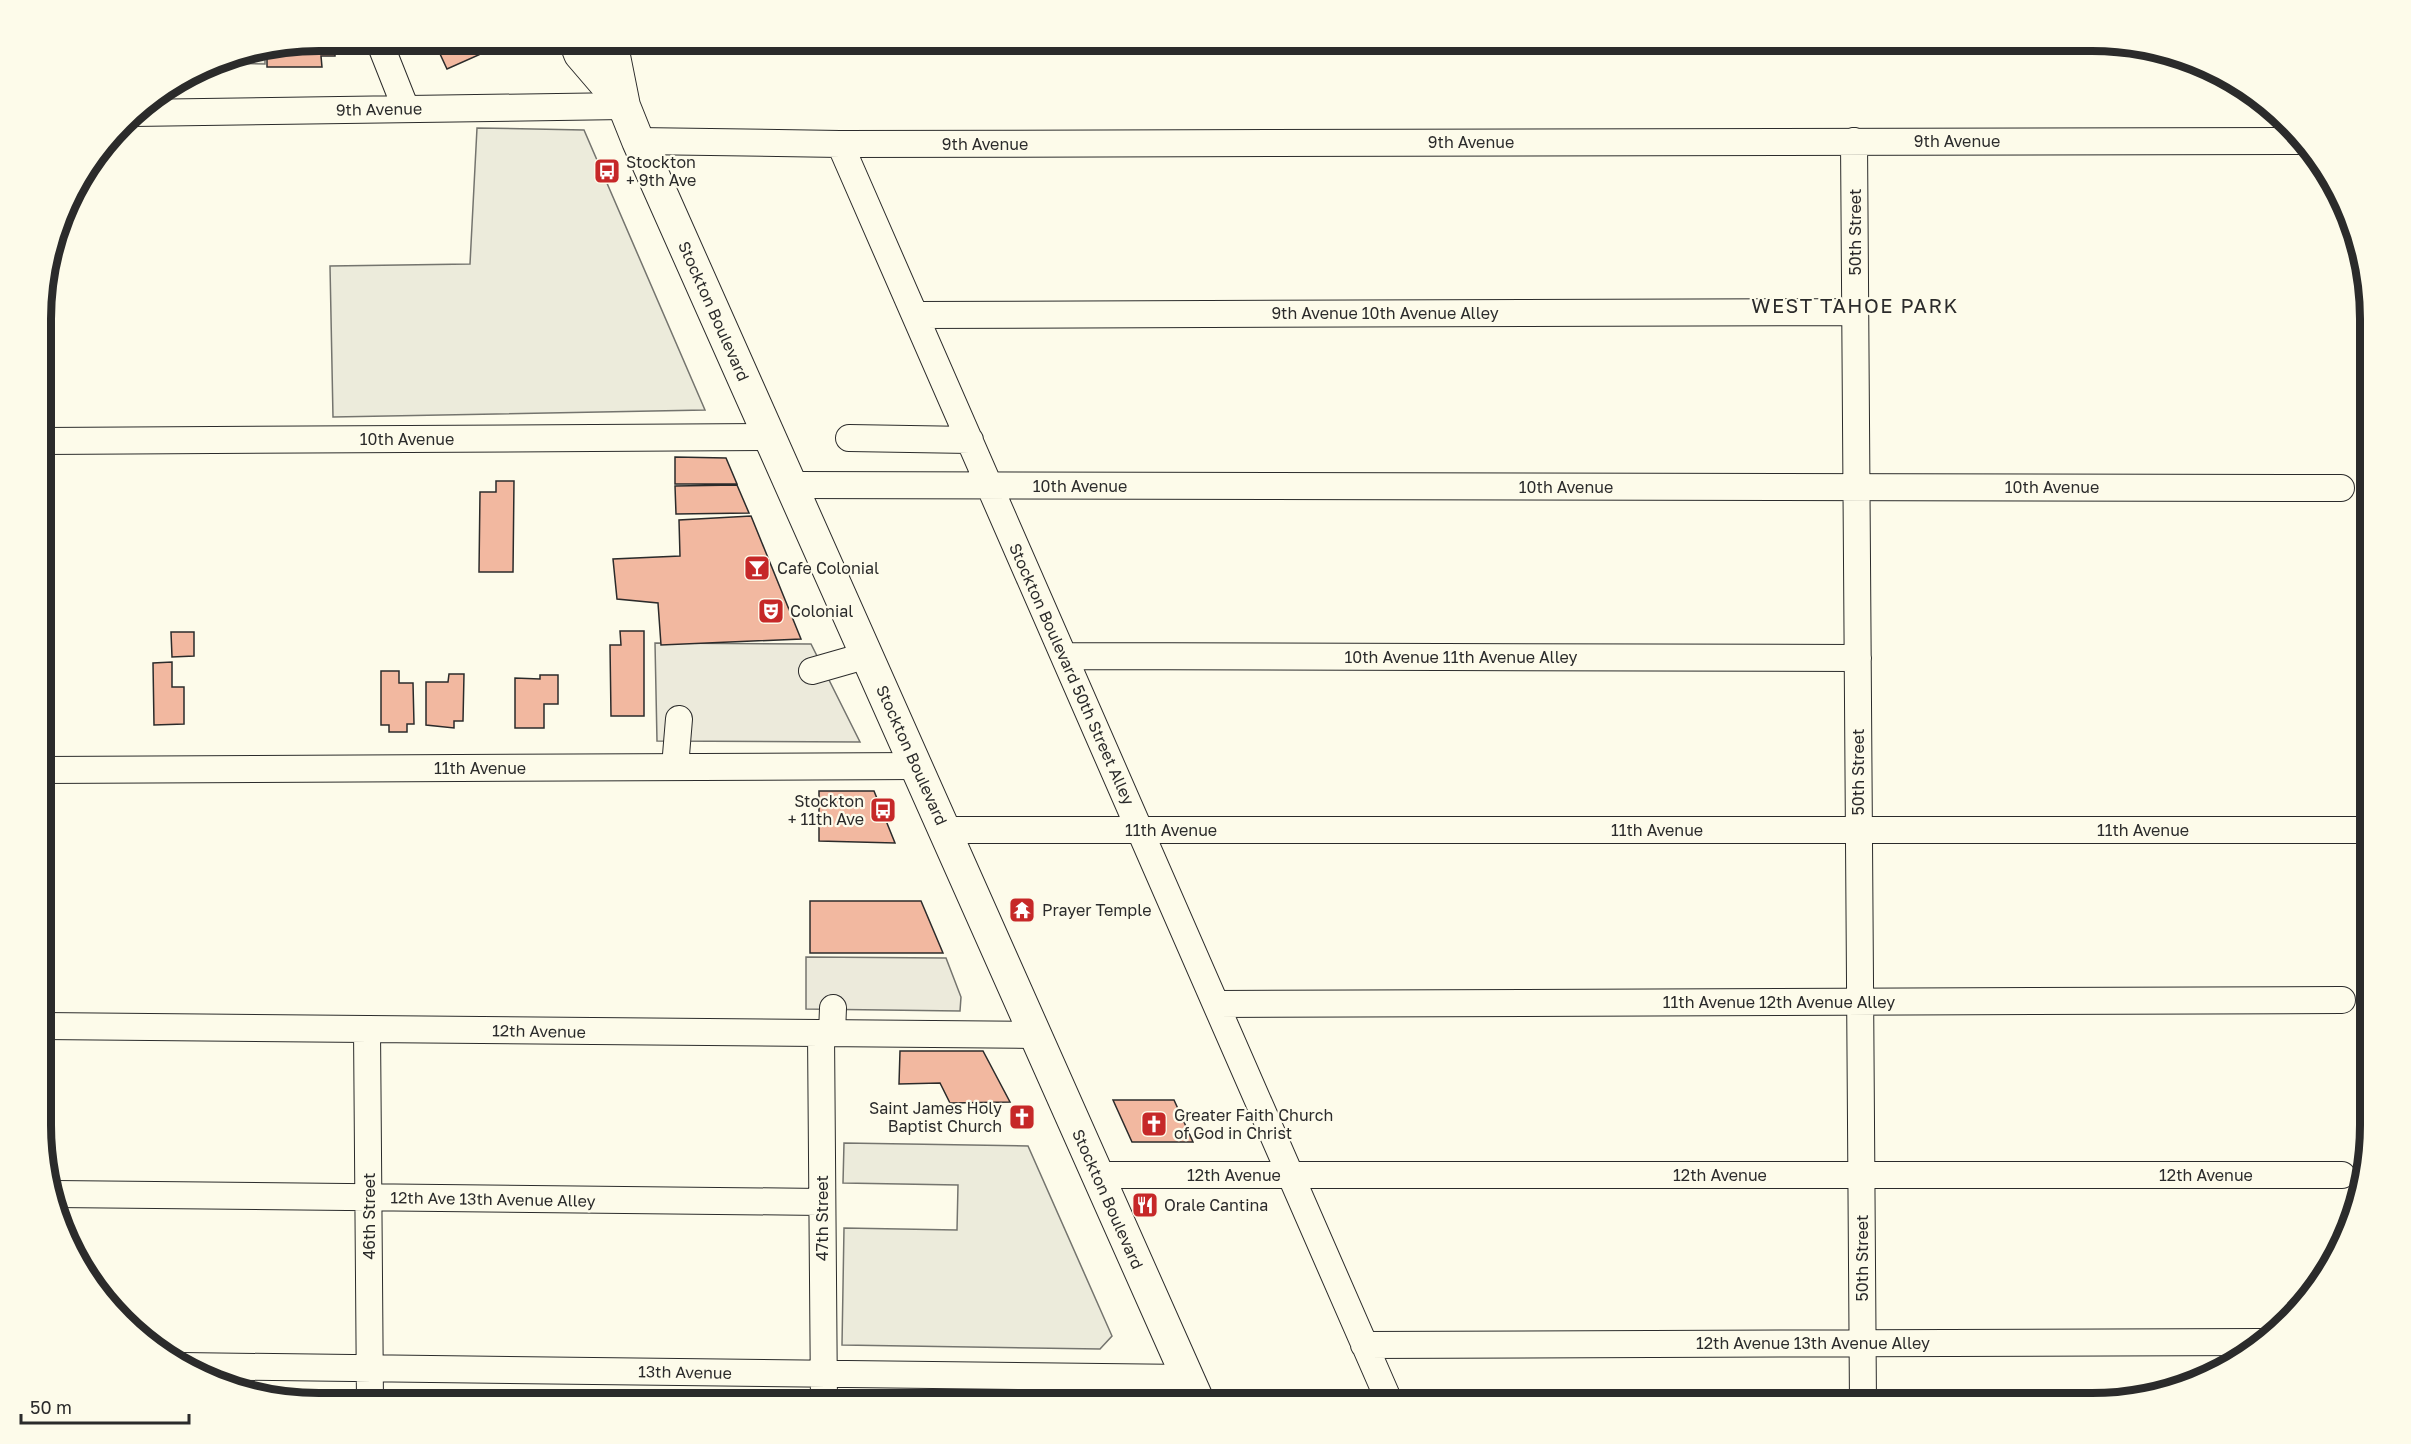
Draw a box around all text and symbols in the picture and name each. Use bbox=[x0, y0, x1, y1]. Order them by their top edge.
street label: 9th Avenue bbox=[336, 98, 422, 120]
street label: 9th Avenue bbox=[1914, 131, 2000, 151]
street label: 9th Avenue bbox=[1428, 132, 1514, 152]
street label: 9th Avenue bbox=[942, 134, 1028, 154]
place label: Stockton + 9th Ave bbox=[626, 152, 696, 190]
bus stop icon: Stockton + 9th Ave bbox=[592, 156, 622, 186]
street label: 50th Street bbox=[1845, 189, 1865, 275]
street label: Stockton Boulevard bbox=[674, 238, 754, 384]
district label: WEST TAHOE PARK bbox=[1751, 293, 1959, 317]
street label: 9th Avenue 10th Avenue Alley bbox=[1271, 303, 1499, 323]
street label: 10th Avenue bbox=[360, 429, 454, 449]
street label: 10th Avenue bbox=[1033, 476, 1127, 496]
street label: 10th Avenue bbox=[1519, 477, 1613, 497]
street label: 10th Avenue bbox=[2005, 477, 2099, 497]
street label: Stockton Boulevard 50th Street Alley bbox=[1005, 540, 1139, 808]
bar icon: Cafe Colonial bbox=[742, 553, 772, 583]
place label: Cafe Colonial bbox=[777, 558, 879, 578]
theatre icon: Colonial bbox=[756, 596, 786, 626]
place label: Colonial bbox=[790, 601, 853, 621]
street label: 10th Avenue 11th Avenue Alley bbox=[1344, 647, 1578, 667]
street label: Stockton Boulevard bbox=[872, 682, 952, 828]
street label: 50th Street bbox=[1848, 729, 1868, 815]
street label: 11th Avenue bbox=[434, 758, 526, 778]
place label: Stockton + 11th Ave bbox=[788, 791, 864, 829]
bus stop icon: Stockton + 11th Ave bbox=[868, 795, 898, 825]
street label: 11th Avenue bbox=[1125, 820, 1217, 840]
street label: 11th Avenue bbox=[1611, 820, 1703, 840]
street label: 11th Avenue bbox=[2097, 820, 2189, 840]
temple icon: Prayer Temple bbox=[1007, 895, 1037, 925]
place label: Prayer Temple bbox=[1042, 900, 1151, 920]
street label: 11th Avenue 12th Avenue Alley bbox=[1663, 992, 1895, 1012]
street label: 12th Avenue bbox=[492, 1020, 586, 1042]
place label: Saint James Holy Baptist Church bbox=[869, 1098, 1002, 1136]
church icon: Saint James Holy Baptist Church bbox=[1007, 1102, 1037, 1132]
place label: Greater Faith Church of God in Christ bbox=[1174, 1105, 1333, 1143]
church icon: Greater Faith Church of God in Christ bbox=[1139, 1109, 1169, 1139]
street label: Stockton Boulevard bbox=[1068, 1126, 1148, 1272]
street label: 12th Avenue bbox=[1187, 1165, 1281, 1185]
street label: 12th Avenue bbox=[1673, 1165, 1767, 1185]
street label: 12th Avenue bbox=[2159, 1165, 2253, 1185]
street label: 46th Street bbox=[359, 1172, 379, 1260]
street label: 47th Street bbox=[812, 1175, 832, 1261]
street label: 12th Ave 13th Avenue Alley bbox=[390, 1187, 596, 1211]
restaurant icon: Orale Cantina bbox=[1130, 1190, 1160, 1220]
place label: Orale Cantina bbox=[1164, 1195, 1268, 1215]
street label: 50th Street bbox=[1852, 1215, 1872, 1301]
street label: 12th Avenue 13th Avenue Alley bbox=[1696, 1333, 1930, 1353]
street label: 13th Avenue bbox=[638, 1361, 732, 1383]
scale bar bbox=[21, 1387, 189, 1425]
text: 50 m bbox=[30, 1396, 72, 1418]

